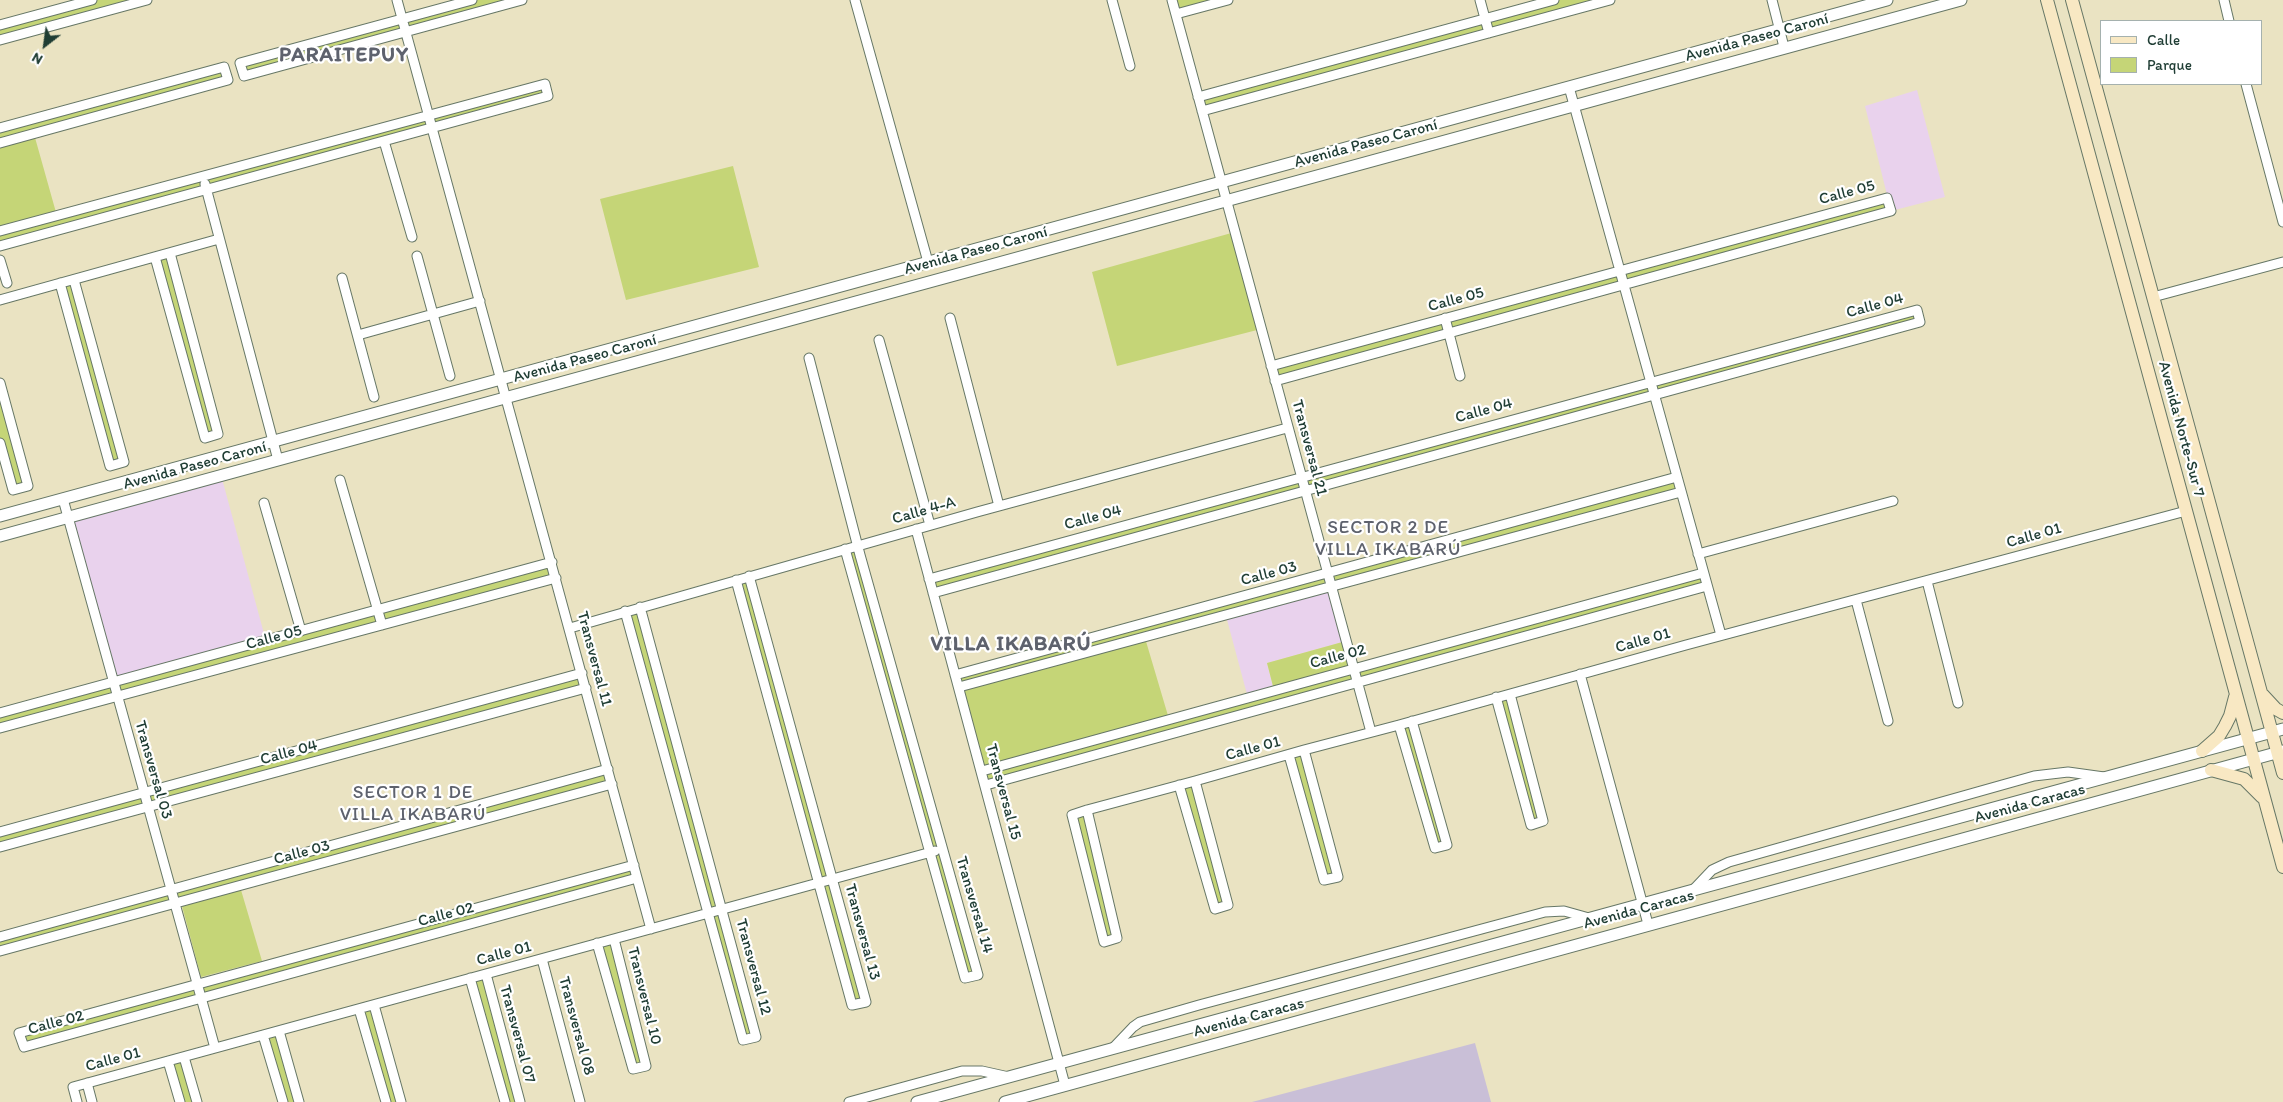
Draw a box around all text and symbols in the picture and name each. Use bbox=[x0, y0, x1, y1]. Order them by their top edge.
street label: Avenida Paseo Caroní bbox=[1683, 10, 1831, 66]
north arrow bbox=[20, 20, 70, 70]
legend bbox=[2100, 20, 2263, 85]
text: Calle bbox=[2147, 31, 2180, 49]
district label: PARAITEPUY bbox=[278, 43, 410, 69]
text: N bbox=[29, 49, 46, 68]
text: Parque bbox=[2147, 56, 2192, 74]
street label: Avenida Paseo Caroní bbox=[1292, 116, 1440, 172]
street label: Calle 05 bbox=[1817, 176, 1877, 210]
street label: Avenida Paseo Caroní bbox=[902, 223, 1050, 279]
street label: Calle 05 bbox=[1426, 283, 1486, 317]
street label: Calle 04 bbox=[1844, 289, 1906, 323]
street label: Avenida Paseo Caroní bbox=[511, 331, 659, 387]
street label: Avenida Norte-Sur 7 bbox=[2154, 359, 2208, 499]
street label: Calle 04 bbox=[1453, 394, 1515, 428]
street label: Transversal 21 bbox=[1287, 398, 1331, 498]
street label: Avenida Paseo Caroní bbox=[121, 438, 269, 494]
street label: Calle 4-A bbox=[890, 493, 958, 529]
street label: Calle 04 bbox=[1062, 501, 1124, 535]
district label: SECTOR 2 DE VILLA IKABARÚ bbox=[1313, 517, 1463, 561]
street label: Calle 01 bbox=[2004, 519, 2064, 553]
street label: Calle 03 bbox=[1239, 557, 1299, 591]
street label: Transversal 11 bbox=[572, 609, 616, 709]
street label: Calle 05 bbox=[244, 621, 304, 655]
street label: Calle 01 bbox=[1613, 624, 1673, 658]
district label: VILLA IKABARÚ bbox=[929, 632, 1093, 658]
street label: Calle 02 bbox=[1308, 640, 1368, 674]
street label: Transversal 03 bbox=[130, 719, 176, 821]
street label: Calle 01 bbox=[1223, 732, 1283, 766]
street label: Calle 04 bbox=[258, 736, 320, 770]
street label: Transversal 15 bbox=[981, 742, 1025, 842]
street label: Avenida Caracas bbox=[1972, 780, 2088, 828]
district label: SECTOR 1 DE VILLA IKABARÚ bbox=[338, 782, 488, 826]
street label: Calle 03 bbox=[272, 836, 332, 870]
street label: Transversal 14 bbox=[951, 854, 997, 956]
street label: Transversal 13 bbox=[840, 882, 884, 982]
street label: Avenida Caracas bbox=[1581, 886, 1697, 934]
street label: Calle 02 bbox=[416, 898, 476, 932]
street label: Transversal 12 bbox=[731, 917, 775, 1017]
street label: Calle 01 bbox=[474, 937, 534, 971]
street label: Transversal 10 bbox=[623, 945, 665, 1047]
street label: Transversal 08 bbox=[554, 974, 598, 1078]
street label: Transversal 07 bbox=[495, 983, 539, 1085]
street label: Avenida Caracas bbox=[1191, 994, 1307, 1042]
street label: Calle 02 bbox=[26, 1006, 86, 1040]
street label: Calle 01 bbox=[83, 1043, 143, 1077]

